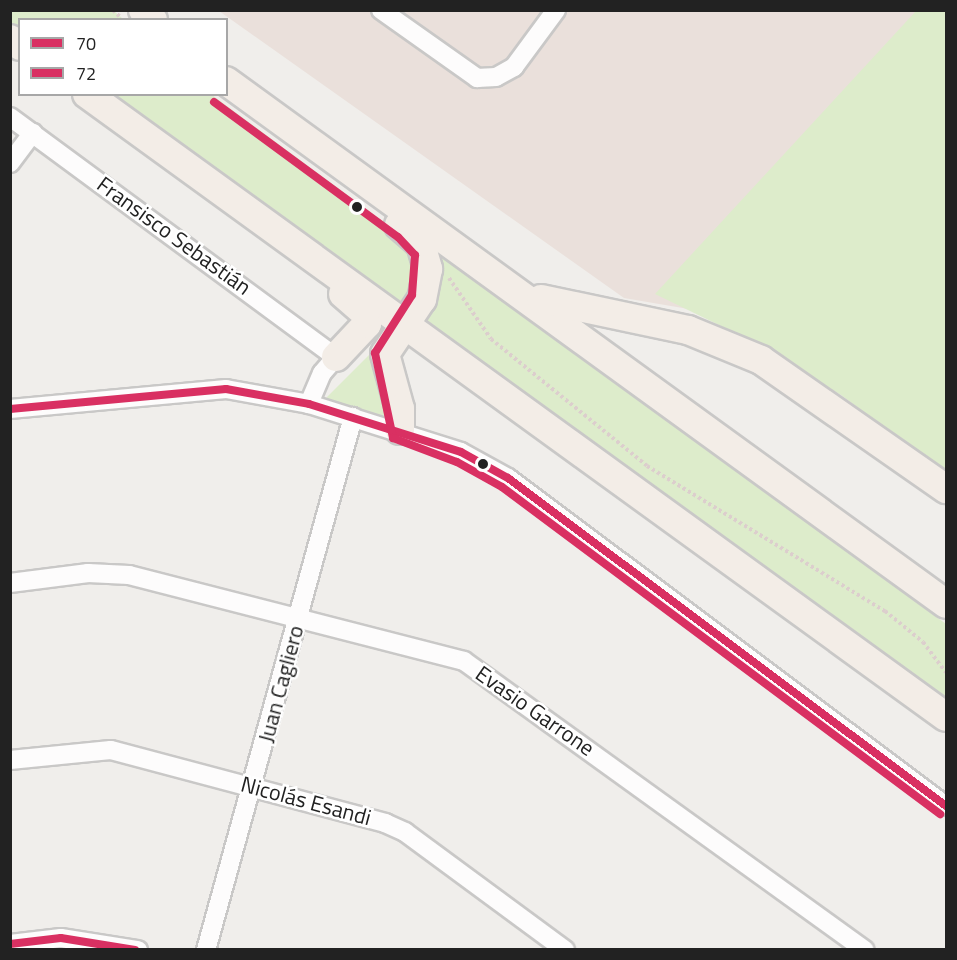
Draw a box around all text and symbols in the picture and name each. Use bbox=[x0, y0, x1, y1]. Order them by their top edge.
legend bbox=[18, 18, 228, 96]
text: 70 bbox=[76, 30, 96, 57]
text: 72 bbox=[76, 60, 96, 87]
street label: Fransisco Sebastián bbox=[92, 171, 256, 301]
unlabelled marker bbox=[351, 201, 363, 213]
unlabelled marker bbox=[477, 458, 489, 470]
street label: Juan Cagliero bbox=[253, 623, 309, 745]
street label: Evasio Garrone bbox=[471, 660, 599, 762]
street label: Nicolás Esandi bbox=[238, 771, 374, 831]

